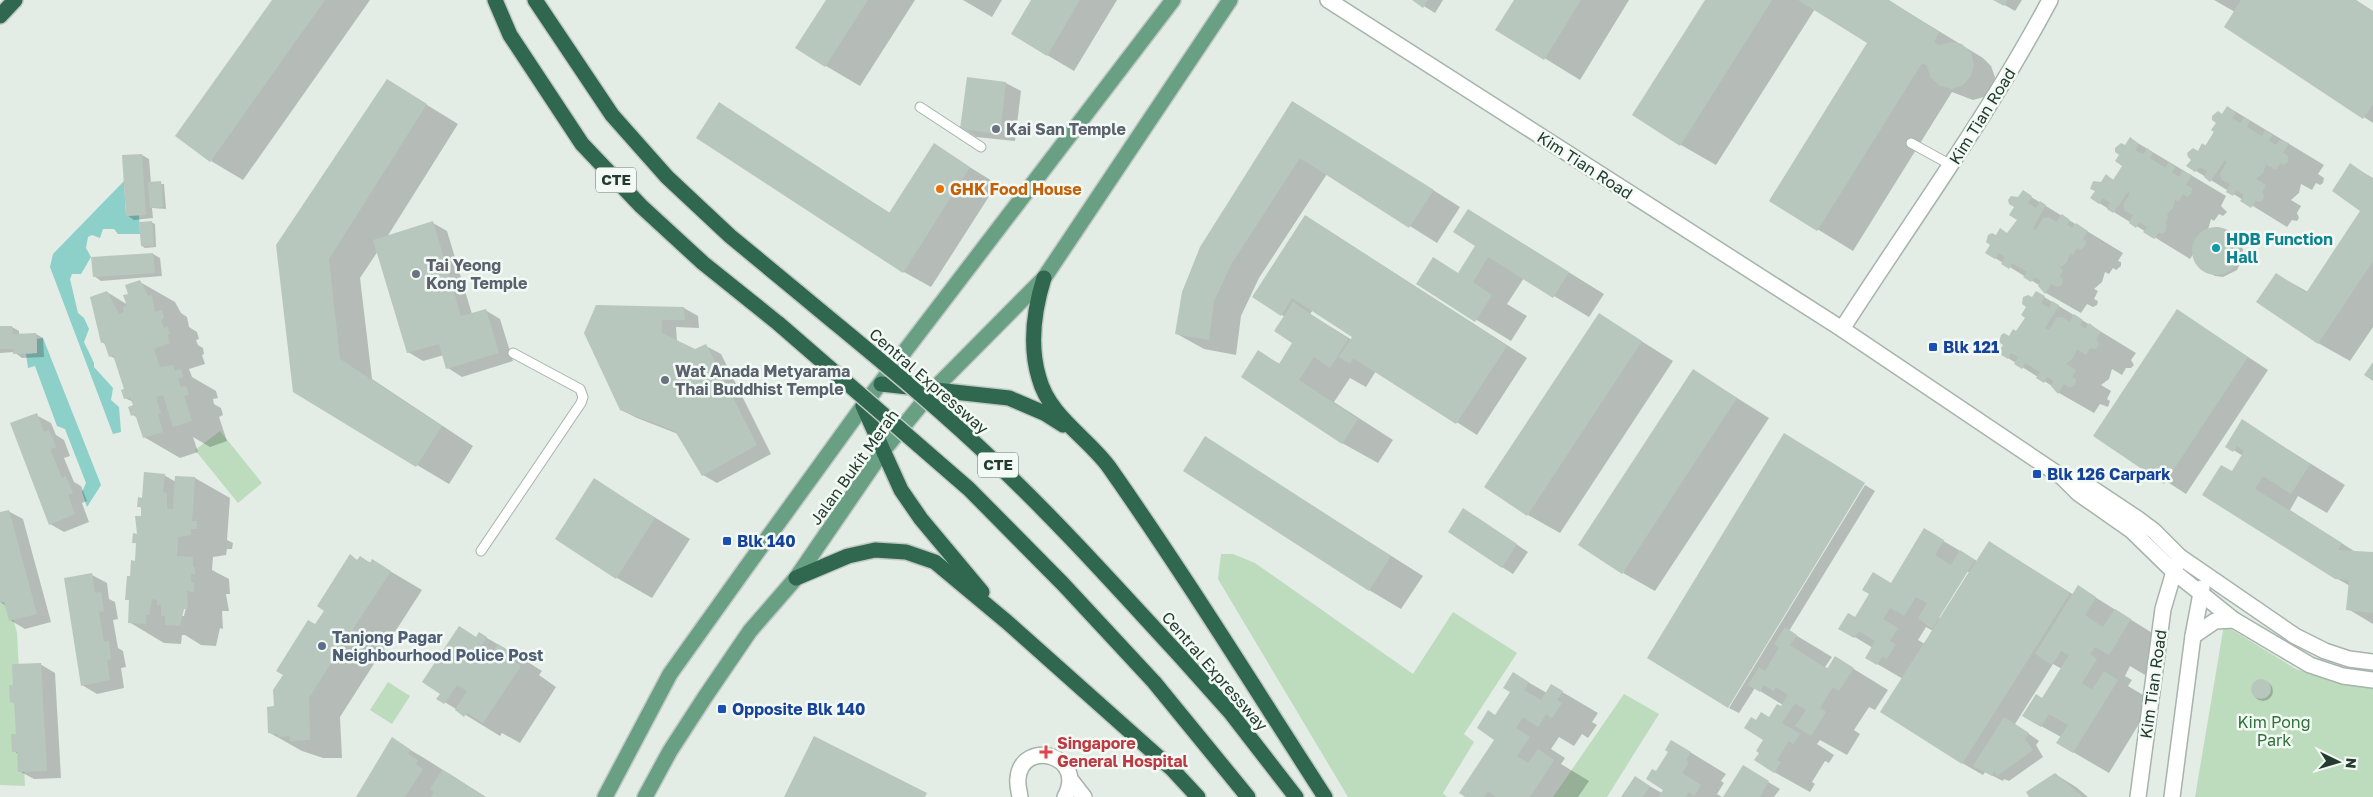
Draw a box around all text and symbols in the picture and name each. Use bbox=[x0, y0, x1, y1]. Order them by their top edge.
street label: Kim Tian Road bbox=[1944, 64, 2020, 168]
place label: Kai San Temple bbox=[1006, 119, 1126, 139]
marker: Kai San Temple bbox=[990, 123, 1002, 135]
street label: Kim Tian Road bbox=[1534, 127, 1636, 203]
road number: CTE bbox=[596, 168, 636, 192]
place label: GHK Food House bbox=[950, 179, 1082, 199]
marker: GHK Food House bbox=[934, 183, 946, 195]
place label: HDB Function Hall bbox=[2226, 229, 2333, 267]
marker: HDB Function Hall bbox=[2210, 242, 2222, 254]
place label: Tai Yeong Kong Temple bbox=[426, 255, 528, 293]
marker: Tai Yeong Kong Temple bbox=[410, 268, 422, 280]
street label: Central Expressway bbox=[865, 324, 993, 438]
place label: Blk 121 bbox=[1943, 337, 1999, 357]
marker: Blk 121 bbox=[1927, 341, 1939, 353]
place label: Wat Anada Metyarama Thai Buddhist Temple bbox=[675, 361, 850, 399]
marker: Wat Anada Metyarama Thai Buddhist Temple bbox=[659, 374, 671, 386]
street label: Jalan Bukit Merah bbox=[805, 405, 903, 529]
road number: CTE bbox=[978, 452, 1018, 478]
place label: Blk 126 Carpark bbox=[2047, 464, 2171, 484]
marker: Blk 126 Carpark bbox=[2031, 468, 2043, 480]
place label: Blk 140 bbox=[737, 531, 796, 551]
marker: Blk 140 bbox=[721, 535, 733, 547]
street label: Central Expressway bbox=[1158, 607, 1272, 735]
place label: Tanjong Pagar Neighbourhood Police Post bbox=[332, 627, 543, 665]
street label: Kim Tian Road bbox=[2135, 628, 2171, 740]
marker: Tanjong Pagar Neighbourhood Police Post bbox=[316, 640, 328, 652]
place label: Opposite Blk 140 bbox=[732, 699, 865, 719]
marker: Opposite Blk 140 bbox=[716, 703, 728, 715]
park label: Kim Pong Park bbox=[2237, 712, 2311, 750]
place label: Singapore General Hospital bbox=[1057, 733, 1189, 771]
north arrow bbox=[2313, 737, 2363, 787]
marker: Singapore General Hospital bbox=[1039, 745, 1053, 759]
text: N bbox=[2343, 757, 2360, 769]

